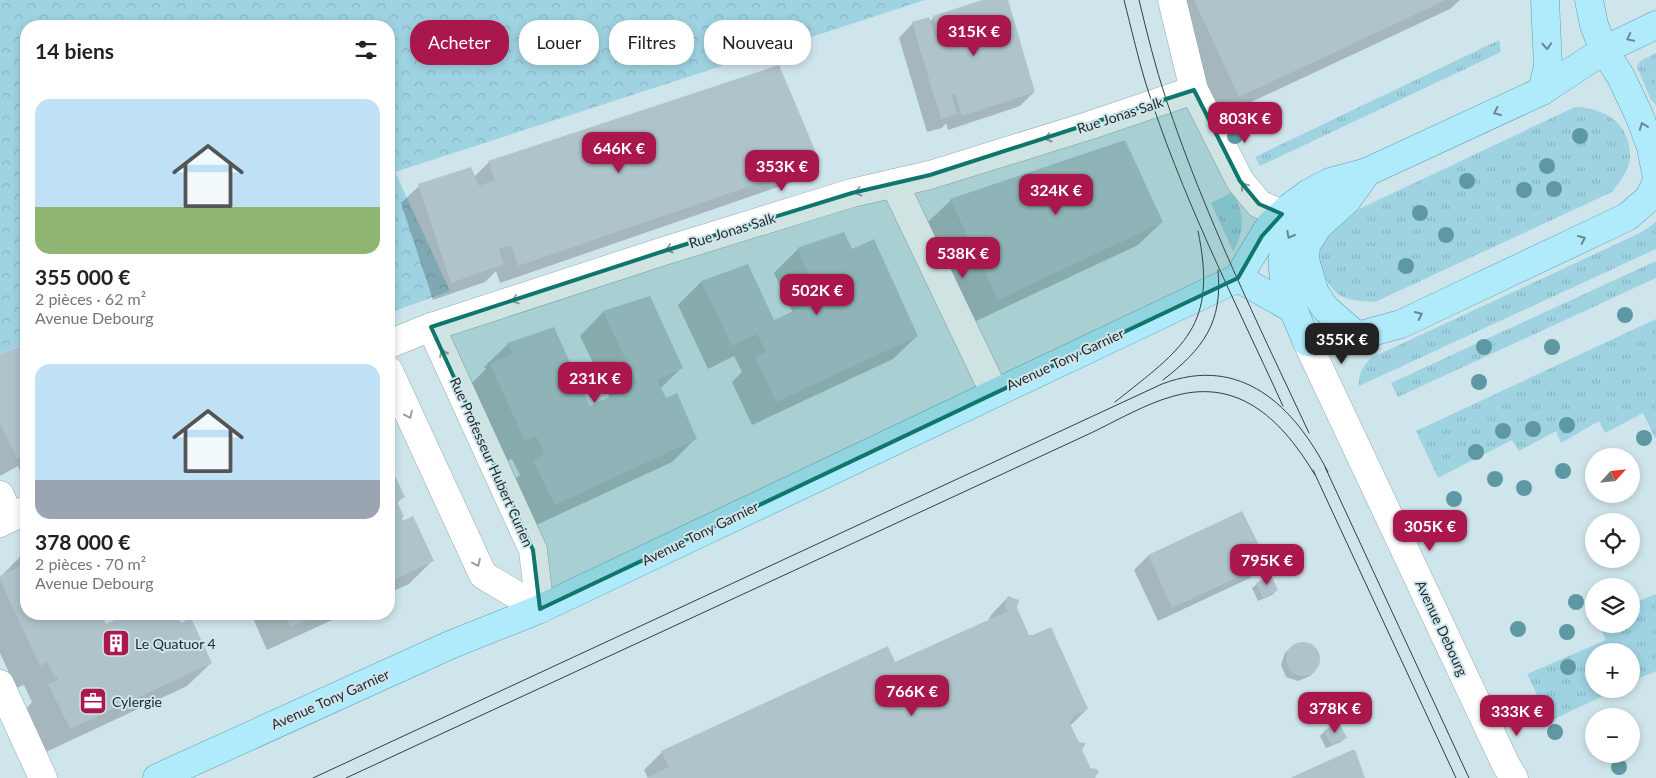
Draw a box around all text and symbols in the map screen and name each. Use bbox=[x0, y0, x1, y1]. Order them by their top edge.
pin: 315K € bbox=[933, 15, 1015, 57]
chip: Acheter bbox=[410, 20, 509, 65]
chip: Louer bbox=[519, 20, 599, 65]
chip: Filtres bbox=[609, 20, 694, 65]
chip: Nouveau bbox=[704, 20, 811, 65]
text: 315K € bbox=[948, 21, 1000, 40]
one-way arrow bbox=[1626, 32, 1635, 42]
icon: filters bbox=[352, 36, 380, 64]
text: 14 biens bbox=[35, 38, 114, 63]
one-way arrow bbox=[1542, 42, 1553, 50]
street label: Rue Jonas Salk bbox=[1075, 93, 1166, 137]
pin: 803K € bbox=[1204, 102, 1286, 144]
one-way arrow bbox=[1494, 105, 1503, 115]
text: 803K € bbox=[1219, 108, 1271, 127]
one-way arrow bbox=[1639, 122, 1649, 131]
icon: home bbox=[163, 131, 253, 221]
pin: 646K € bbox=[578, 132, 660, 174]
one-way arrow bbox=[1044, 133, 1052, 143]
text: 646K € bbox=[593, 138, 645, 157]
pin: 353K € bbox=[741, 150, 823, 192]
text: 353K € bbox=[756, 156, 808, 175]
pin: 324K € bbox=[1015, 174, 1097, 216]
text: 324K € bbox=[1030, 180, 1082, 199]
one-way arrow bbox=[1241, 182, 1250, 192]
one-way arrow bbox=[854, 186, 862, 196]
street label: Rue Jonas Salk bbox=[687, 208, 778, 251]
one-way arrow bbox=[1286, 230, 1296, 239]
one-way arrow bbox=[1577, 234, 1586, 245]
pin: 538K € bbox=[922, 236, 1004, 279]
text: 538K € bbox=[937, 243, 989, 262]
one-way arrow bbox=[665, 244, 674, 254]
text: 355 000 € bbox=[35, 264, 130, 289]
pin: 502K € bbox=[776, 274, 858, 316]
text: 502K € bbox=[791, 280, 843, 299]
text: 2 pièces · 62 m² bbox=[35, 289, 146, 308]
one-way arrow bbox=[511, 294, 519, 304]
text: Avenue Debourg bbox=[35, 308, 153, 327]
one-way arrow bbox=[1414, 311, 1423, 321]
pin: 355K € bbox=[1301, 322, 1383, 365]
street label: Avenue Tony Garnier bbox=[1003, 324, 1127, 394]
text: 355K € bbox=[1316, 329, 1368, 348]
one-way arrow bbox=[439, 349, 450, 358]
pin: 231K € bbox=[554, 362, 636, 404]
text: 231K € bbox=[569, 368, 621, 387]
street label: Rue Professeur Hubert Curien bbox=[447, 375, 537, 549]
icon: home bbox=[163, 396, 253, 486]
one-way arrow bbox=[403, 410, 414, 419]
north arrow bbox=[1585, 448, 1640, 502]
map controls bbox=[1585, 448, 1640, 763]
street label: Avenue Tony Garnier bbox=[639, 497, 761, 569]
pin: 305K € bbox=[1389, 510, 1471, 552]
button: locate bbox=[1585, 513, 1640, 568]
text: 305K € bbox=[1404, 516, 1456, 535]
text: 378 000 € bbox=[35, 529, 130, 554]
pin: 795K € bbox=[1226, 544, 1308, 586]
text: 795K € bbox=[1241, 550, 1293, 569]
text: 2 pièces · 70 m² bbox=[35, 554, 146, 573]
one-way arrow bbox=[471, 558, 482, 567]
text: Avenue Debourg bbox=[35, 573, 153, 592]
street label: Avenue Debourg bbox=[1412, 577, 1472, 679]
button: layers bbox=[1585, 578, 1640, 633]
building icon: Le Quatuor 4 bbox=[101, 628, 131, 658]
place label: Le Quatuor 4 bbox=[135, 635, 216, 652]
button: + bbox=[1585, 643, 1640, 698]
street label: Avenue Tony Garnier bbox=[268, 665, 392, 733]
pin: 766K € bbox=[871, 674, 953, 717]
text: 766K € bbox=[886, 681, 938, 700]
office icon: Cylergie bbox=[78, 686, 108, 716]
pin: 378K € bbox=[1294, 692, 1376, 734]
place label: Cylergie bbox=[112, 693, 162, 710]
pin: 333K € bbox=[1476, 694, 1558, 737]
text: 378K € bbox=[1309, 698, 1361, 717]
text: 333K € bbox=[1491, 701, 1543, 720]
button: − bbox=[1585, 708, 1640, 763]

